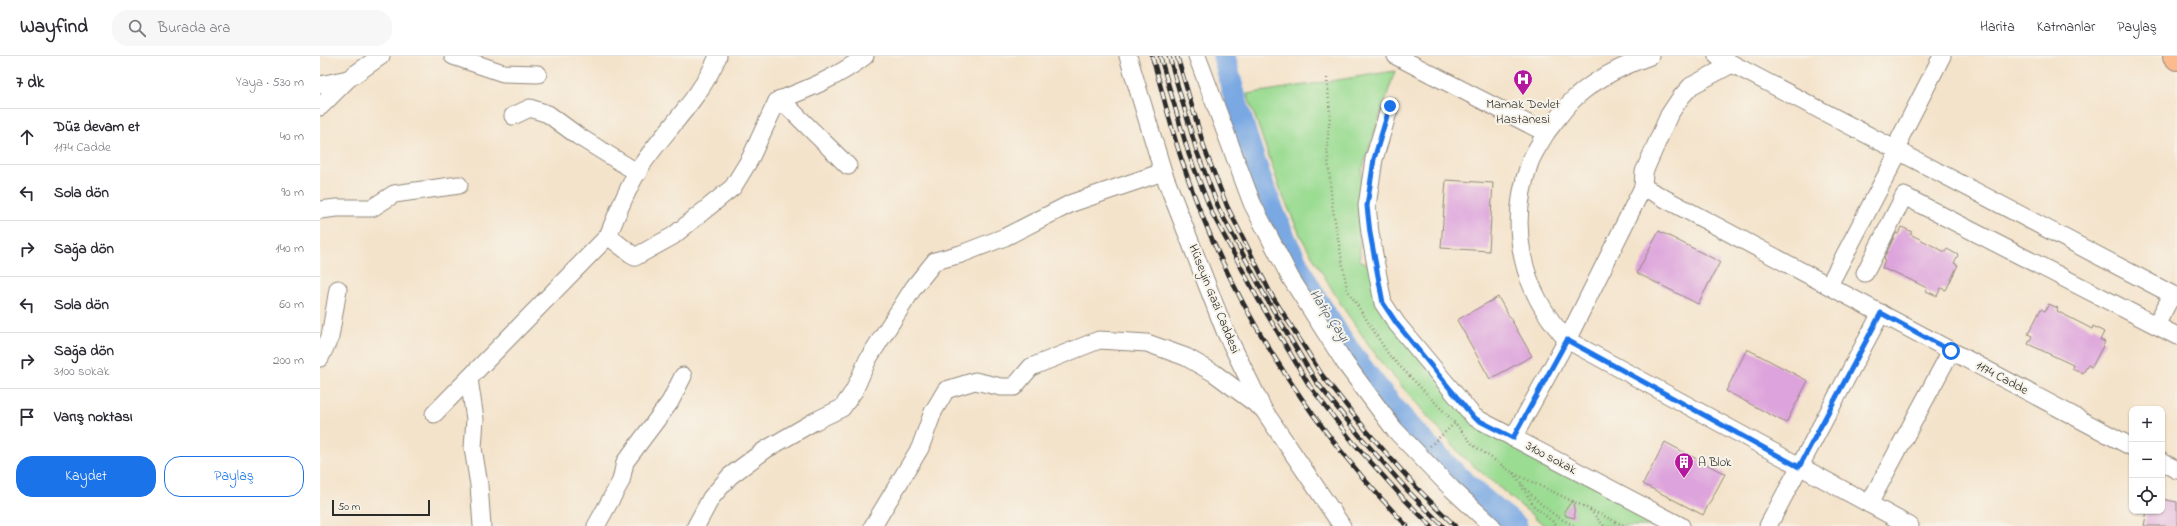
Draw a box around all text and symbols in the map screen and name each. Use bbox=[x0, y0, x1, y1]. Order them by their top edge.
search box bbox=[112, 10, 392, 46]
text: Wayfind bbox=[20, 14, 88, 41]
icon: search bbox=[126, 17, 148, 39]
text: Burada ara bbox=[158, 17, 230, 39]
text: Harita bbox=[1980, 17, 2015, 38]
text: Katmanlar bbox=[2037, 17, 2095, 38]
text: Paylaş bbox=[2117, 17, 2157, 38]
hospital icon: Mamak Devlet Hastanesi bbox=[1512, 68, 1534, 96]
text: 7 dk bbox=[16, 70, 44, 95]
text: Yaya · 530 m bbox=[236, 73, 304, 92]
place label: Mamak Devlet Hastanesi bbox=[1486, 95, 1560, 129]
route end bbox=[1381, 97, 1399, 115]
text: Düz devam et bbox=[54, 116, 140, 138]
icon: ahead bbox=[16, 126, 38, 148]
text: 40 m bbox=[280, 127, 304, 146]
text: 1174 Cadde bbox=[54, 138, 111, 157]
icon: left bbox=[16, 182, 38, 204]
text: Sola dön bbox=[54, 182, 109, 204]
text: 90 m bbox=[281, 183, 304, 202]
icon: right bbox=[16, 238, 38, 260]
text: Sağa dön bbox=[54, 238, 114, 260]
text: 140 m bbox=[276, 239, 304, 258]
street label: Hüseyin Gazi Caddesi bbox=[1182, 241, 1245, 357]
water label: Hatip Çayı bbox=[1304, 285, 1355, 347]
icon: left bbox=[16, 294, 38, 316]
text: Sola dön bbox=[54, 294, 109, 316]
text: 60 m bbox=[279, 295, 304, 314]
text: Sağa dön bbox=[54, 340, 114, 362]
route start bbox=[1942, 342, 1960, 360]
icon: right bbox=[16, 350, 38, 372]
text: 200 m bbox=[273, 351, 304, 370]
street label: 1174 Cadde bbox=[1972, 356, 2032, 400]
text: 3100 sokak bbox=[54, 362, 109, 381]
icon: arrive bbox=[16, 406, 38, 428]
text: Varış noktası bbox=[54, 406, 133, 428]
map controls bbox=[2129, 406, 2165, 514]
button: + bbox=[2129, 406, 2165, 442]
street label: 3100 sokak bbox=[1522, 437, 1580, 480]
button: − bbox=[2129, 442, 2165, 478]
building icon: A Blok bbox=[1673, 451, 1695, 479]
place label: A Blok bbox=[1698, 453, 1732, 472]
button: Kaydet bbox=[16, 456, 156, 497]
button: Paylaş bbox=[164, 456, 304, 497]
button: locate bbox=[2129, 478, 2165, 514]
scale bar bbox=[332, 498, 430, 517]
text: 50 m bbox=[338, 499, 360, 515]

